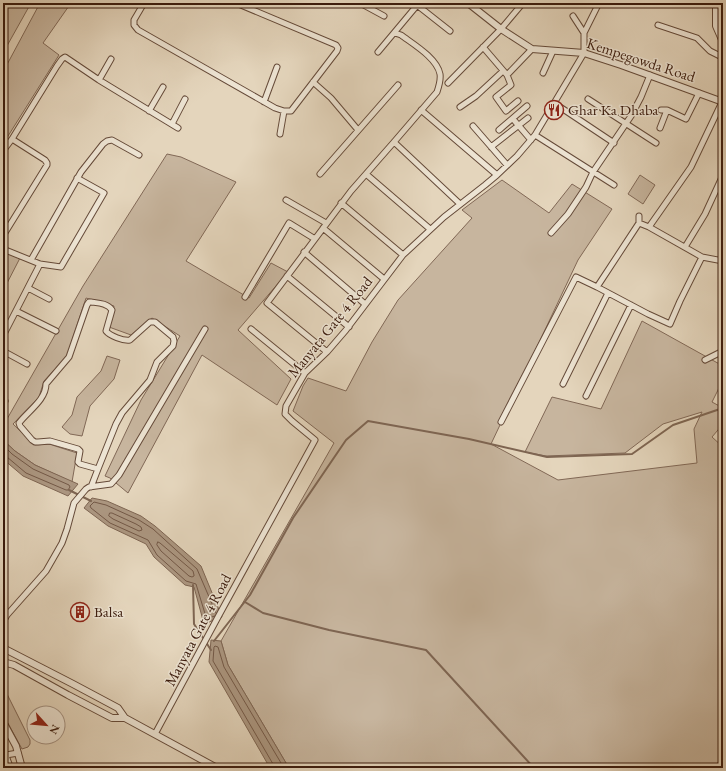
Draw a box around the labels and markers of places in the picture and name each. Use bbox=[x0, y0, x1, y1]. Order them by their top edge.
restaurant icon: Ghar Ka Dhaba bbox=[543, 99, 565, 121]
place label: Ghar Ka Dhaba bbox=[568, 100, 658, 119]
building icon: Balsa bbox=[69, 601, 91, 623]
place label: Balsa bbox=[94, 602, 123, 621]

